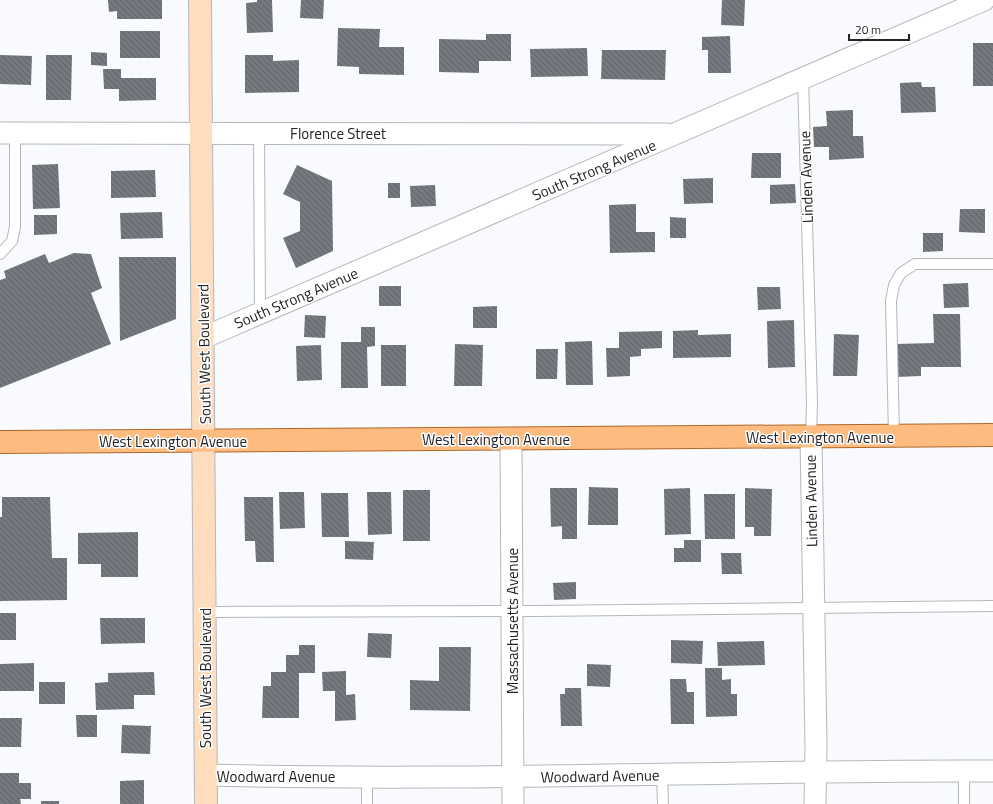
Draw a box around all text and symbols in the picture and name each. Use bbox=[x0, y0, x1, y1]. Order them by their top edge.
scale bar bbox=[849, 16, 909, 42]
text: 20 m bbox=[855, 20, 881, 39]
street label: Florence Street bbox=[290, 122, 387, 145]
street label: Linden Avenue bbox=[793, 130, 819, 224]
street label: South Strong Avenue bbox=[528, 133, 660, 207]
street label: South Strong Avenue bbox=[230, 261, 362, 335]
street label: South West Boulevard bbox=[191, 284, 217, 424]
street label: West Lexington Avenue bbox=[746, 426, 894, 449]
street label: West Lexington Avenue bbox=[422, 428, 570, 451]
street label: West Lexington Avenue bbox=[99, 430, 247, 453]
street label: Linden Avenue bbox=[799, 455, 823, 547]
street label: Massachusetts Avenue bbox=[501, 548, 524, 694]
street label: South West Boulevard bbox=[194, 608, 217, 748]
street label: Woodward Avenue bbox=[540, 763, 660, 789]
street label: Woodward Avenue bbox=[217, 765, 335, 788]

